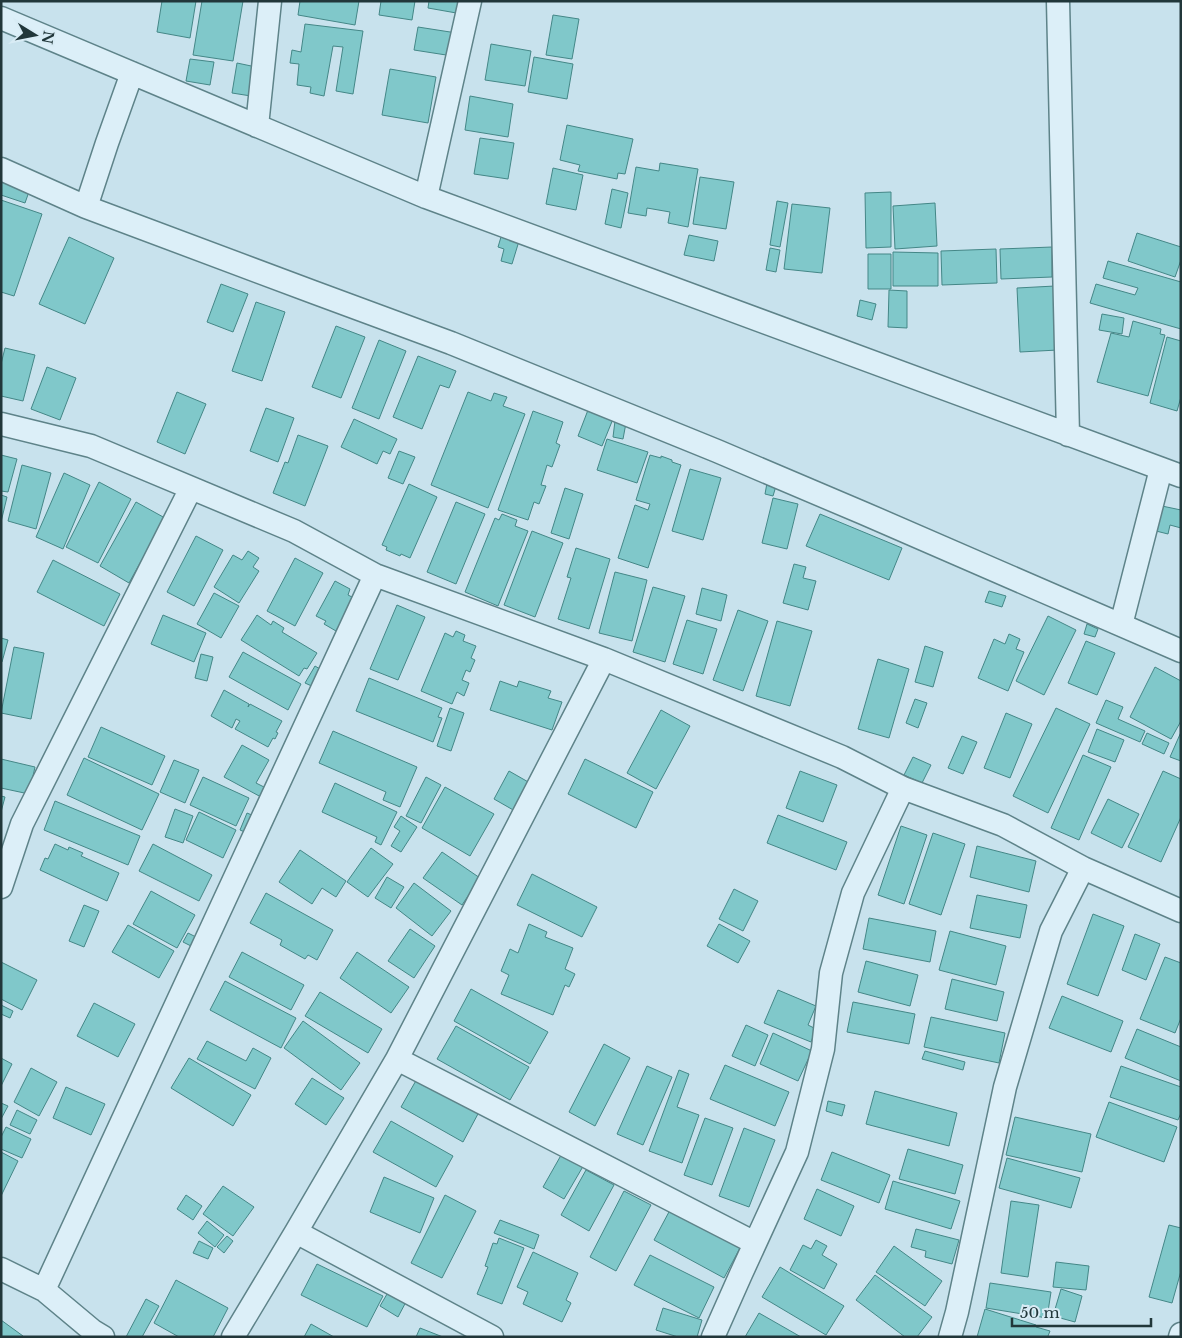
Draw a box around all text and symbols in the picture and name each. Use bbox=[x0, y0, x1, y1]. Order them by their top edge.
north arrow bbox=[10, 10, 60, 60]
text: N bbox=[38, 29, 58, 45]
scale bar bbox=[1012, 1296, 1151, 1328]
text: 50 m bbox=[1020, 1303, 1060, 1322]

